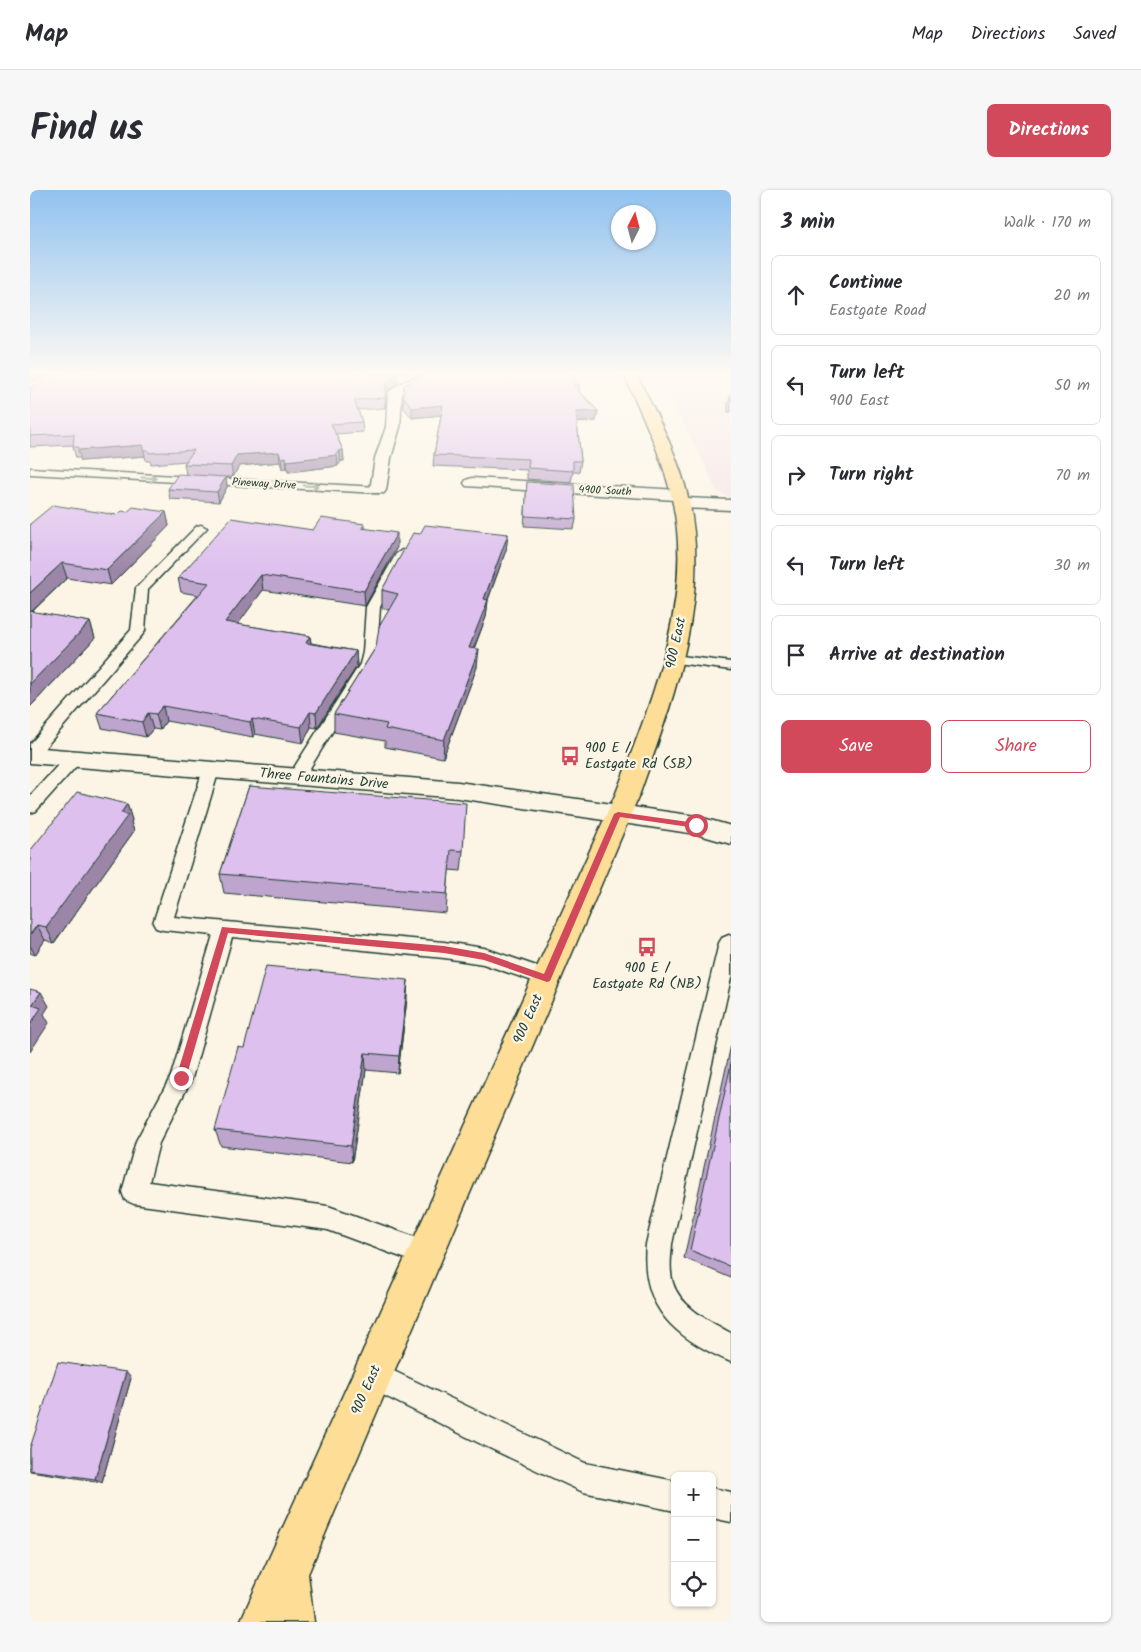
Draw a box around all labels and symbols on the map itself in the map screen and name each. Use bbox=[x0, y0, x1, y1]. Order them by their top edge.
north arrow bbox=[611, 205, 656, 250]
one-way arrow bbox=[140, 473, 156, 482]
street label: Pineway Drive bbox=[231, 473, 297, 495]
street label: 4900 South bbox=[578, 481, 632, 501]
one-way arrow bbox=[303, 482, 319, 491]
street label: 900 East bbox=[660, 614, 692, 671]
place label: 900 E / Eastgate Rd (SB) bbox=[585, 737, 693, 775]
bus stop icon: 900 E / Eastgate Rd (SB) bbox=[559, 745, 581, 767]
street label: Three Fountains Drive bbox=[259, 762, 390, 796]
route start bbox=[685, 814, 708, 837]
bus stop icon: 900 E / Eastgate Rd (NB) bbox=[636, 936, 658, 958]
place label: 900 E / Eastgate Rd (NB) bbox=[592, 957, 702, 995]
street label: 900 East bbox=[507, 990, 549, 1047]
route end bbox=[170, 1067, 193, 1090]
street label: 900 East bbox=[345, 1361, 387, 1418]

